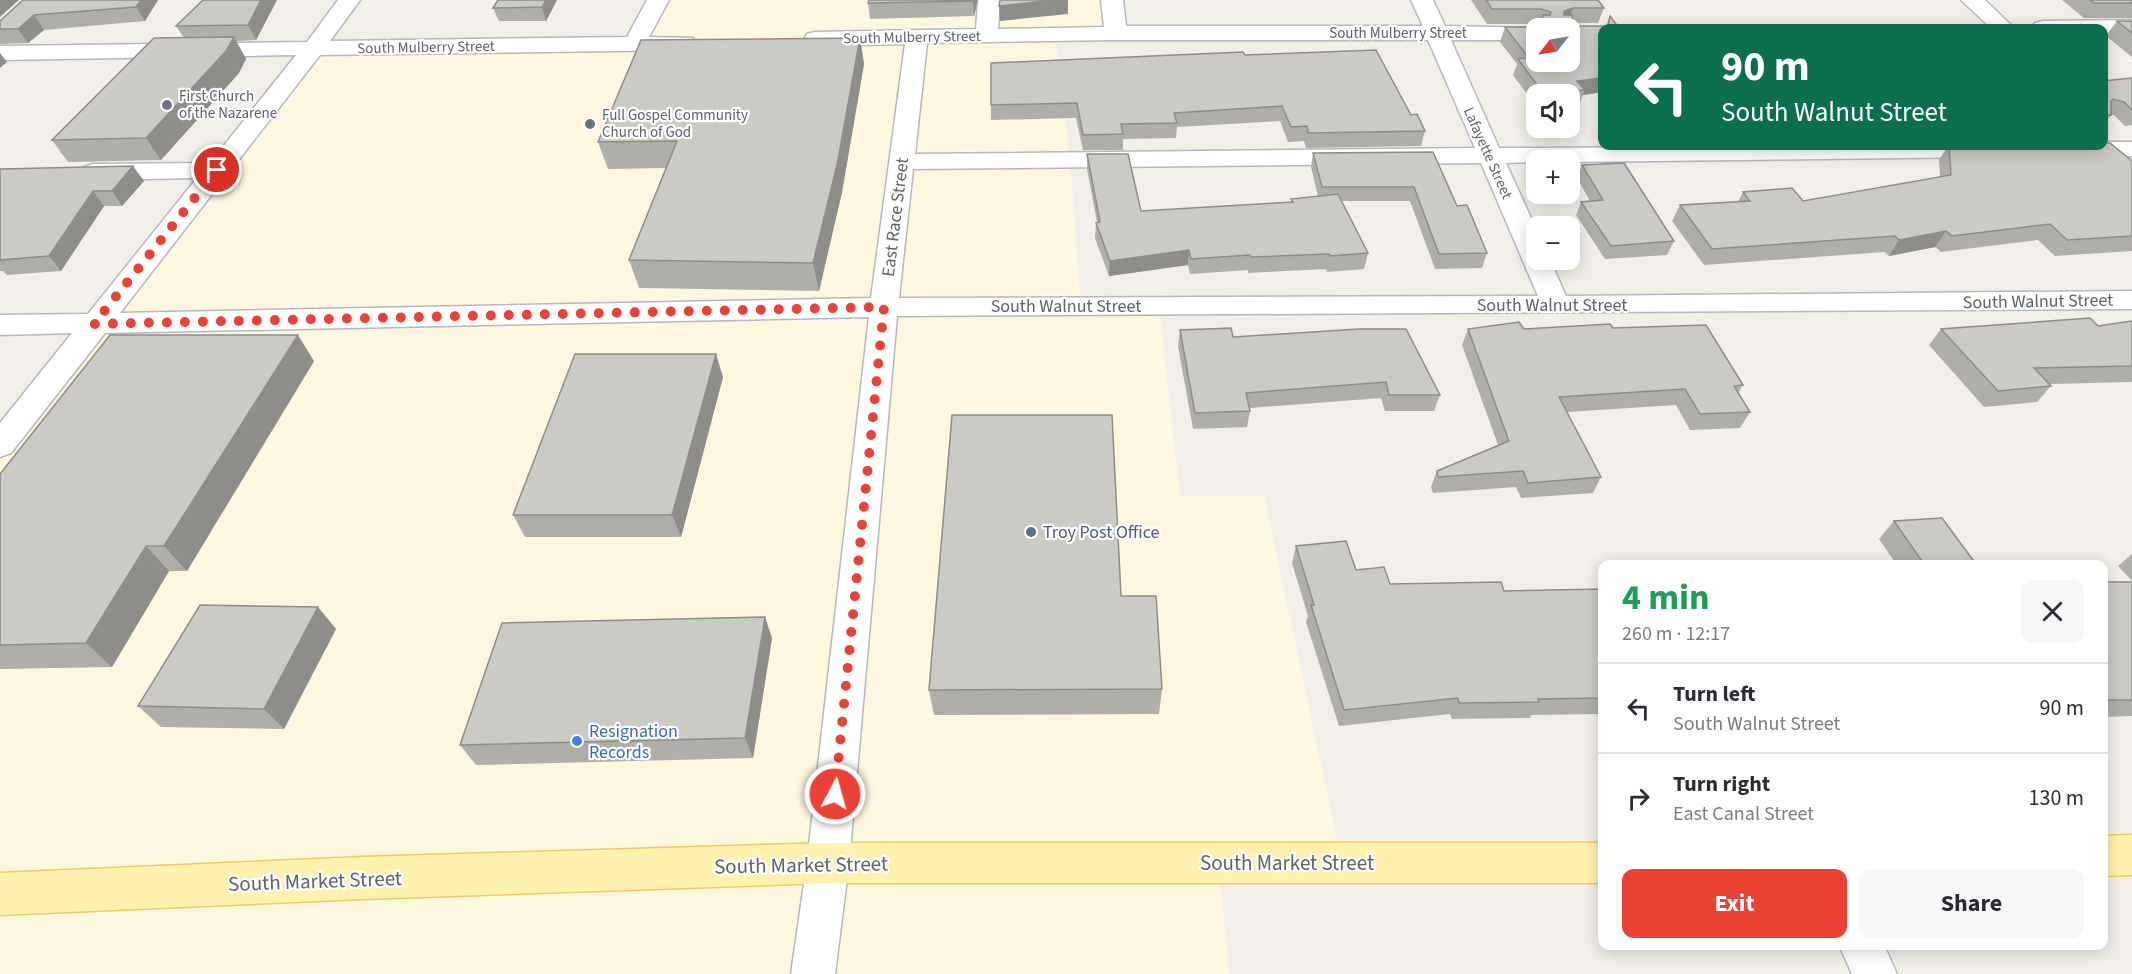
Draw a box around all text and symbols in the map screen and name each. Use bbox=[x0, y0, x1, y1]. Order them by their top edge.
north arrow bbox=[1526, 18, 1580, 72]
map controls bbox=[1526, 18, 1580, 270]
street label: South Mulberry Street bbox=[1329, 23, 1467, 44]
street label: South Mulberry Street bbox=[843, 26, 981, 49]
street label: South Mulberry Street bbox=[357, 36, 495, 59]
text: 90 m bbox=[1721, 37, 1810, 97]
icon: left bbox=[1622, 48, 1700, 126]
button: sound bbox=[1526, 84, 1580, 138]
place label: First Church of the Nazarene bbox=[179, 86, 277, 124]
text: South Walnut Street bbox=[1721, 93, 1947, 132]
marker: First Church of the Nazarene bbox=[160, 98, 174, 112]
street label: Lafayette Street bbox=[1458, 104, 1517, 202]
place label: Full Gospel Community Church of God bbox=[602, 105, 748, 143]
marker: Full Gospel Community Church of God bbox=[583, 117, 597, 131]
pin bbox=[191, 144, 242, 195]
button: + bbox=[1526, 150, 1580, 204]
icon: arrive bbox=[200, 153, 233, 186]
street label: East Race Street bbox=[876, 156, 915, 278]
button: − bbox=[1526, 216, 1580, 270]
street label: South Walnut Street bbox=[1963, 288, 2114, 315]
street label: South Walnut Street bbox=[1477, 293, 1627, 318]
street label: South Walnut Street bbox=[991, 294, 1141, 319]
place label: Troy Post Office bbox=[1043, 520, 1160, 545]
marker: Troy Post Office bbox=[1024, 525, 1038, 539]
text: 4 min bbox=[1622, 572, 1710, 623]
button: close bbox=[2021, 580, 2084, 643]
text: 260 m · 12:17 bbox=[1622, 620, 1730, 648]
text: Turn left bbox=[1673, 678, 1755, 710]
icon: left bbox=[1622, 692, 1655, 725]
text: 90 m bbox=[2039, 692, 2084, 724]
text: South Walnut Street bbox=[1673, 710, 1840, 738]
place label: Resignation Records bbox=[589, 719, 678, 765]
marker: Resignation Records bbox=[570, 734, 584, 748]
position arrow bbox=[803, 762, 867, 826]
text: Turn right bbox=[1673, 768, 1770, 800]
icon: right bbox=[1622, 782, 1655, 815]
text: 130 m bbox=[2029, 782, 2084, 814]
text: East Canal Street bbox=[1673, 800, 1814, 828]
street label: South Market Street bbox=[714, 848, 888, 882]
street label: South Market Street bbox=[1200, 848, 1374, 878]
street label: South Market Street bbox=[228, 863, 402, 899]
button: Exit bbox=[1622, 869, 1847, 938]
button: Share bbox=[1859, 869, 2084, 938]

